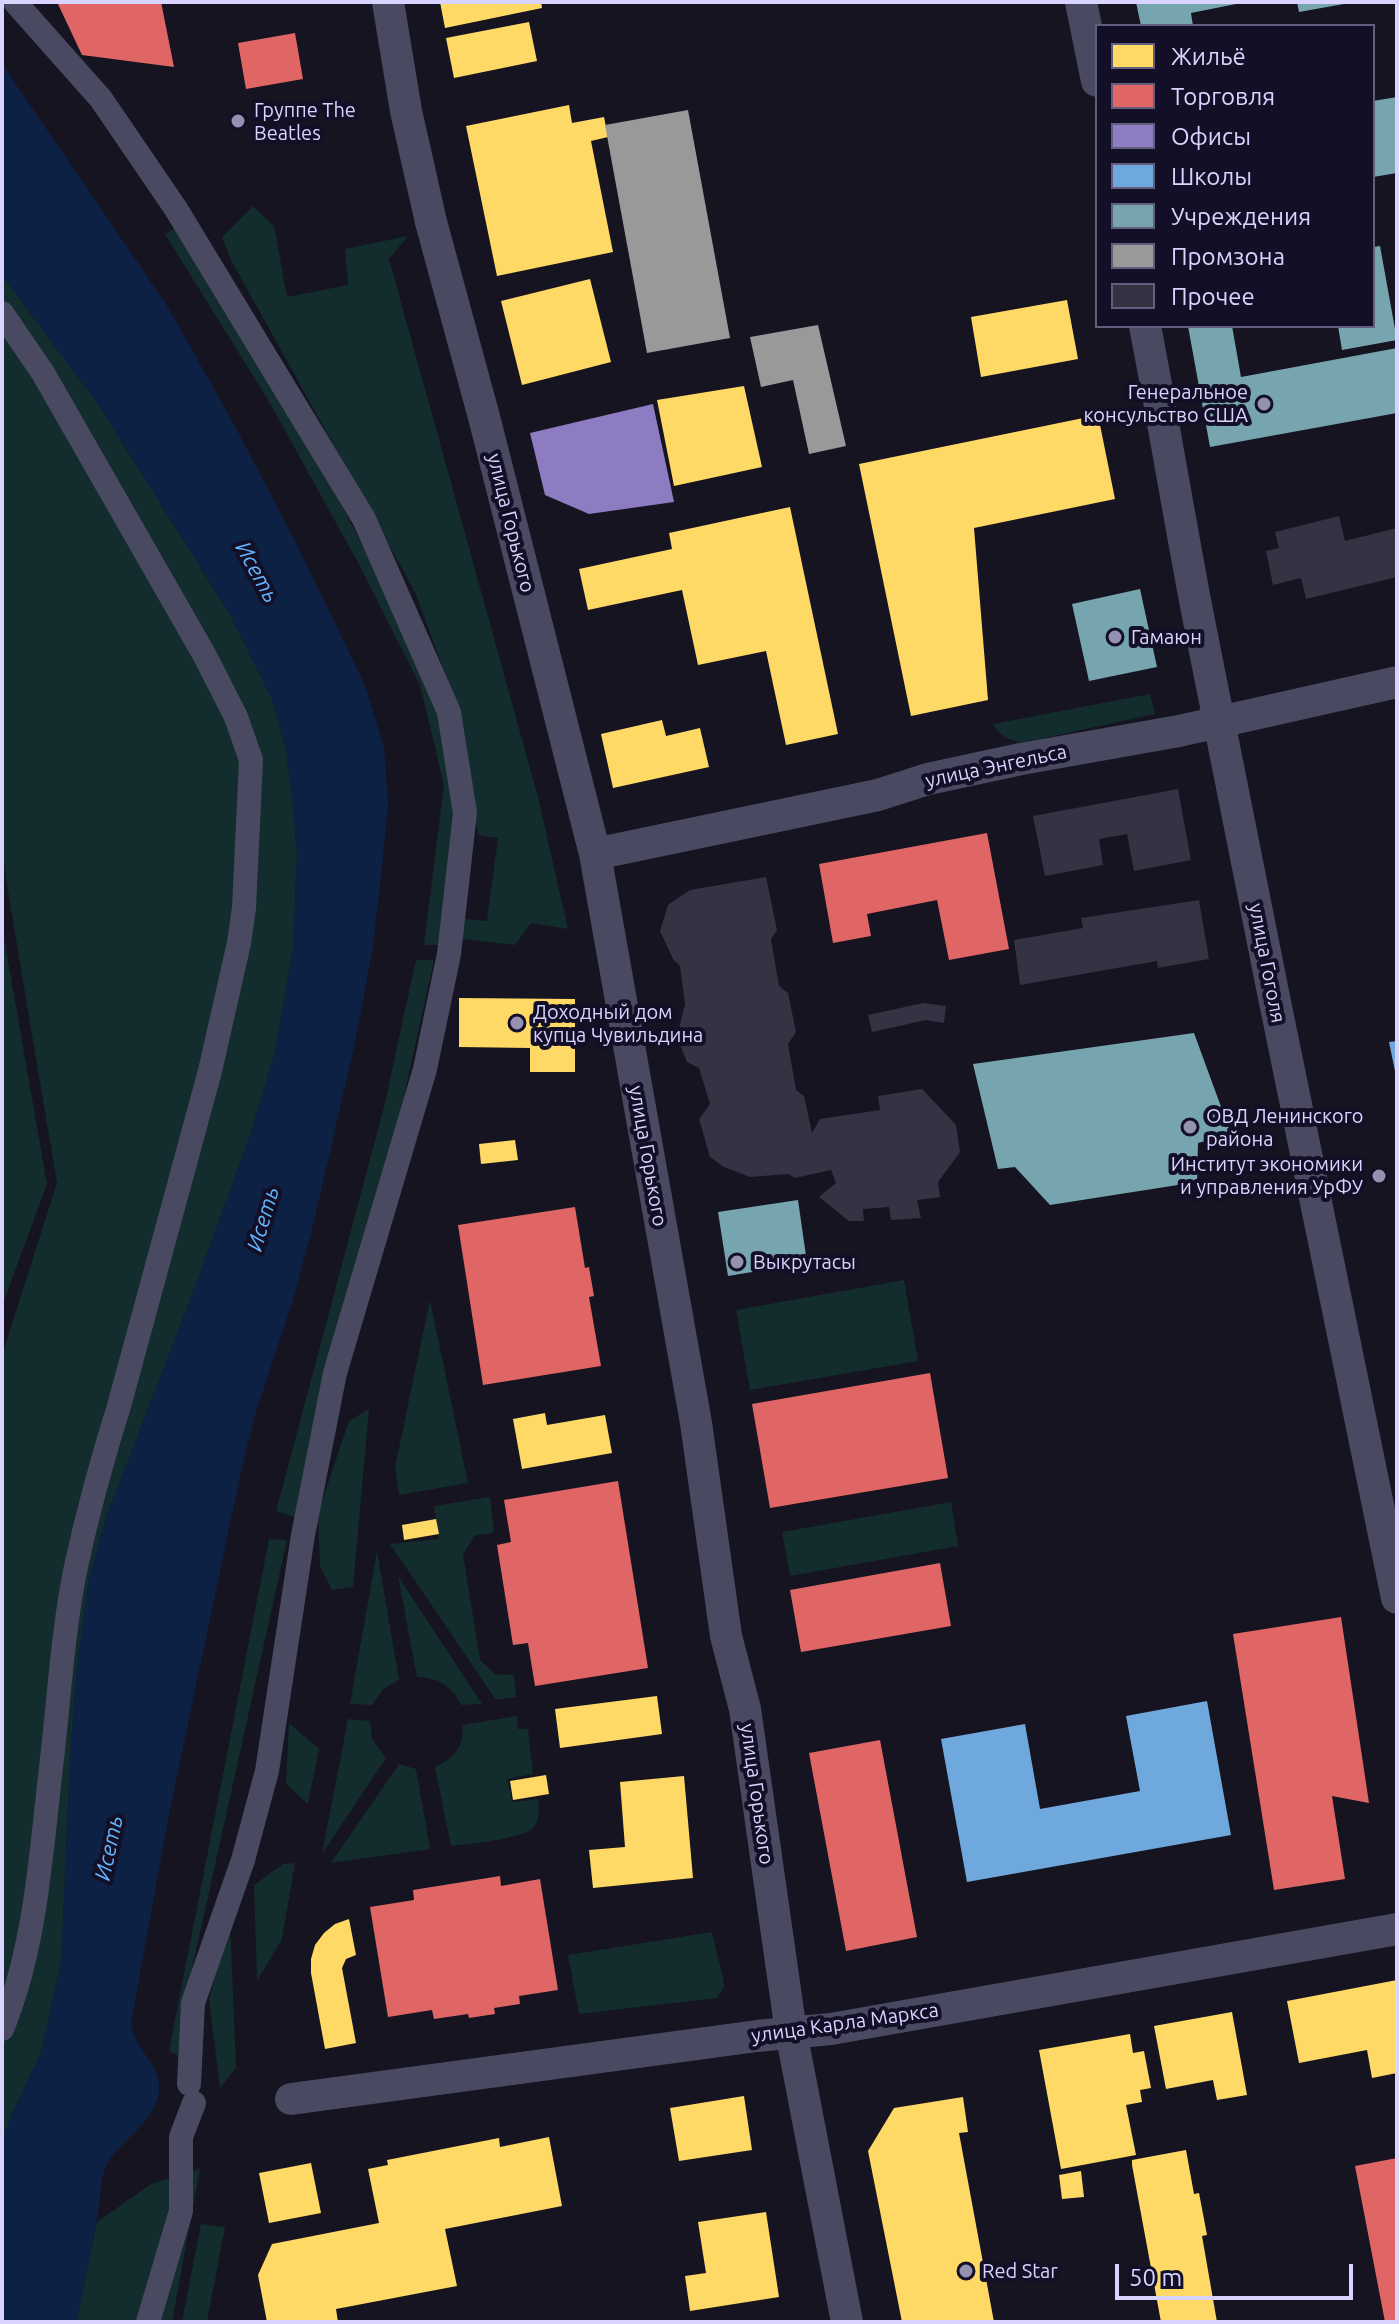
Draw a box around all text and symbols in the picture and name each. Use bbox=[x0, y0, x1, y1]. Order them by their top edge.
legend bbox=[1095, 24, 1375, 328]
text: Жильё bbox=[1171, 43, 1246, 70]
text: Торговля bbox=[1171, 83, 1275, 110]
place label: Группе The Beatles bbox=[254, 98, 356, 145]
marker: Группе The Beatles bbox=[229, 112, 247, 130]
text: Офисы bbox=[1171, 123, 1251, 150]
text: Школы bbox=[1171, 163, 1252, 190]
text: Учреждения bbox=[1171, 203, 1311, 230]
text: Промзона bbox=[1171, 243, 1285, 270]
text: Прочее bbox=[1171, 283, 1255, 310]
place label: Генеральное консульство США bbox=[1083, 380, 1248, 427]
marker: Генеральное консульство США bbox=[1255, 395, 1273, 413]
street label: улица Горького bbox=[482, 451, 540, 595]
water label: Исеть bbox=[229, 537, 285, 607]
place label: Гамаюн bbox=[1131, 625, 1202, 649]
marker: Гамаюн bbox=[1106, 628, 1124, 646]
street label: улица Энгельса bbox=[923, 739, 1069, 793]
street label: улица Гоголя bbox=[1244, 901, 1290, 1025]
place label: Доходный дом купца Чувильдина bbox=[533, 1000, 703, 1047]
marker: Доходный дом купца Чувильдина bbox=[508, 1014, 526, 1032]
street label: улица Горького bbox=[624, 1084, 672, 1228]
place label: ОВД Ленинского района bbox=[1206, 1104, 1363, 1151]
marker: ОВД Ленинского района bbox=[1181, 1118, 1199, 1136]
place label: Институт экономики и управления УрФУ bbox=[1171, 1152, 1363, 1199]
marker: Институт экономики и управления УрФУ bbox=[1370, 1167, 1388, 1185]
water label: Исеть bbox=[241, 1184, 285, 1254]
place label: Выкрутасы bbox=[753, 1250, 856, 1274]
marker: Выкрутасы bbox=[728, 1253, 746, 1271]
street label: улица Горького bbox=[735, 1722, 779, 1866]
water label: Исеть bbox=[89, 1813, 129, 1883]
street label: улица Карла Маркса bbox=[750, 1998, 940, 2048]
scale bar bbox=[1119, 2248, 1357, 2298]
place label: Red Star bbox=[982, 2259, 1058, 2283]
marker: Red Star bbox=[957, 2262, 975, 2280]
text: 50 m bbox=[1129, 2264, 1182, 2291]

